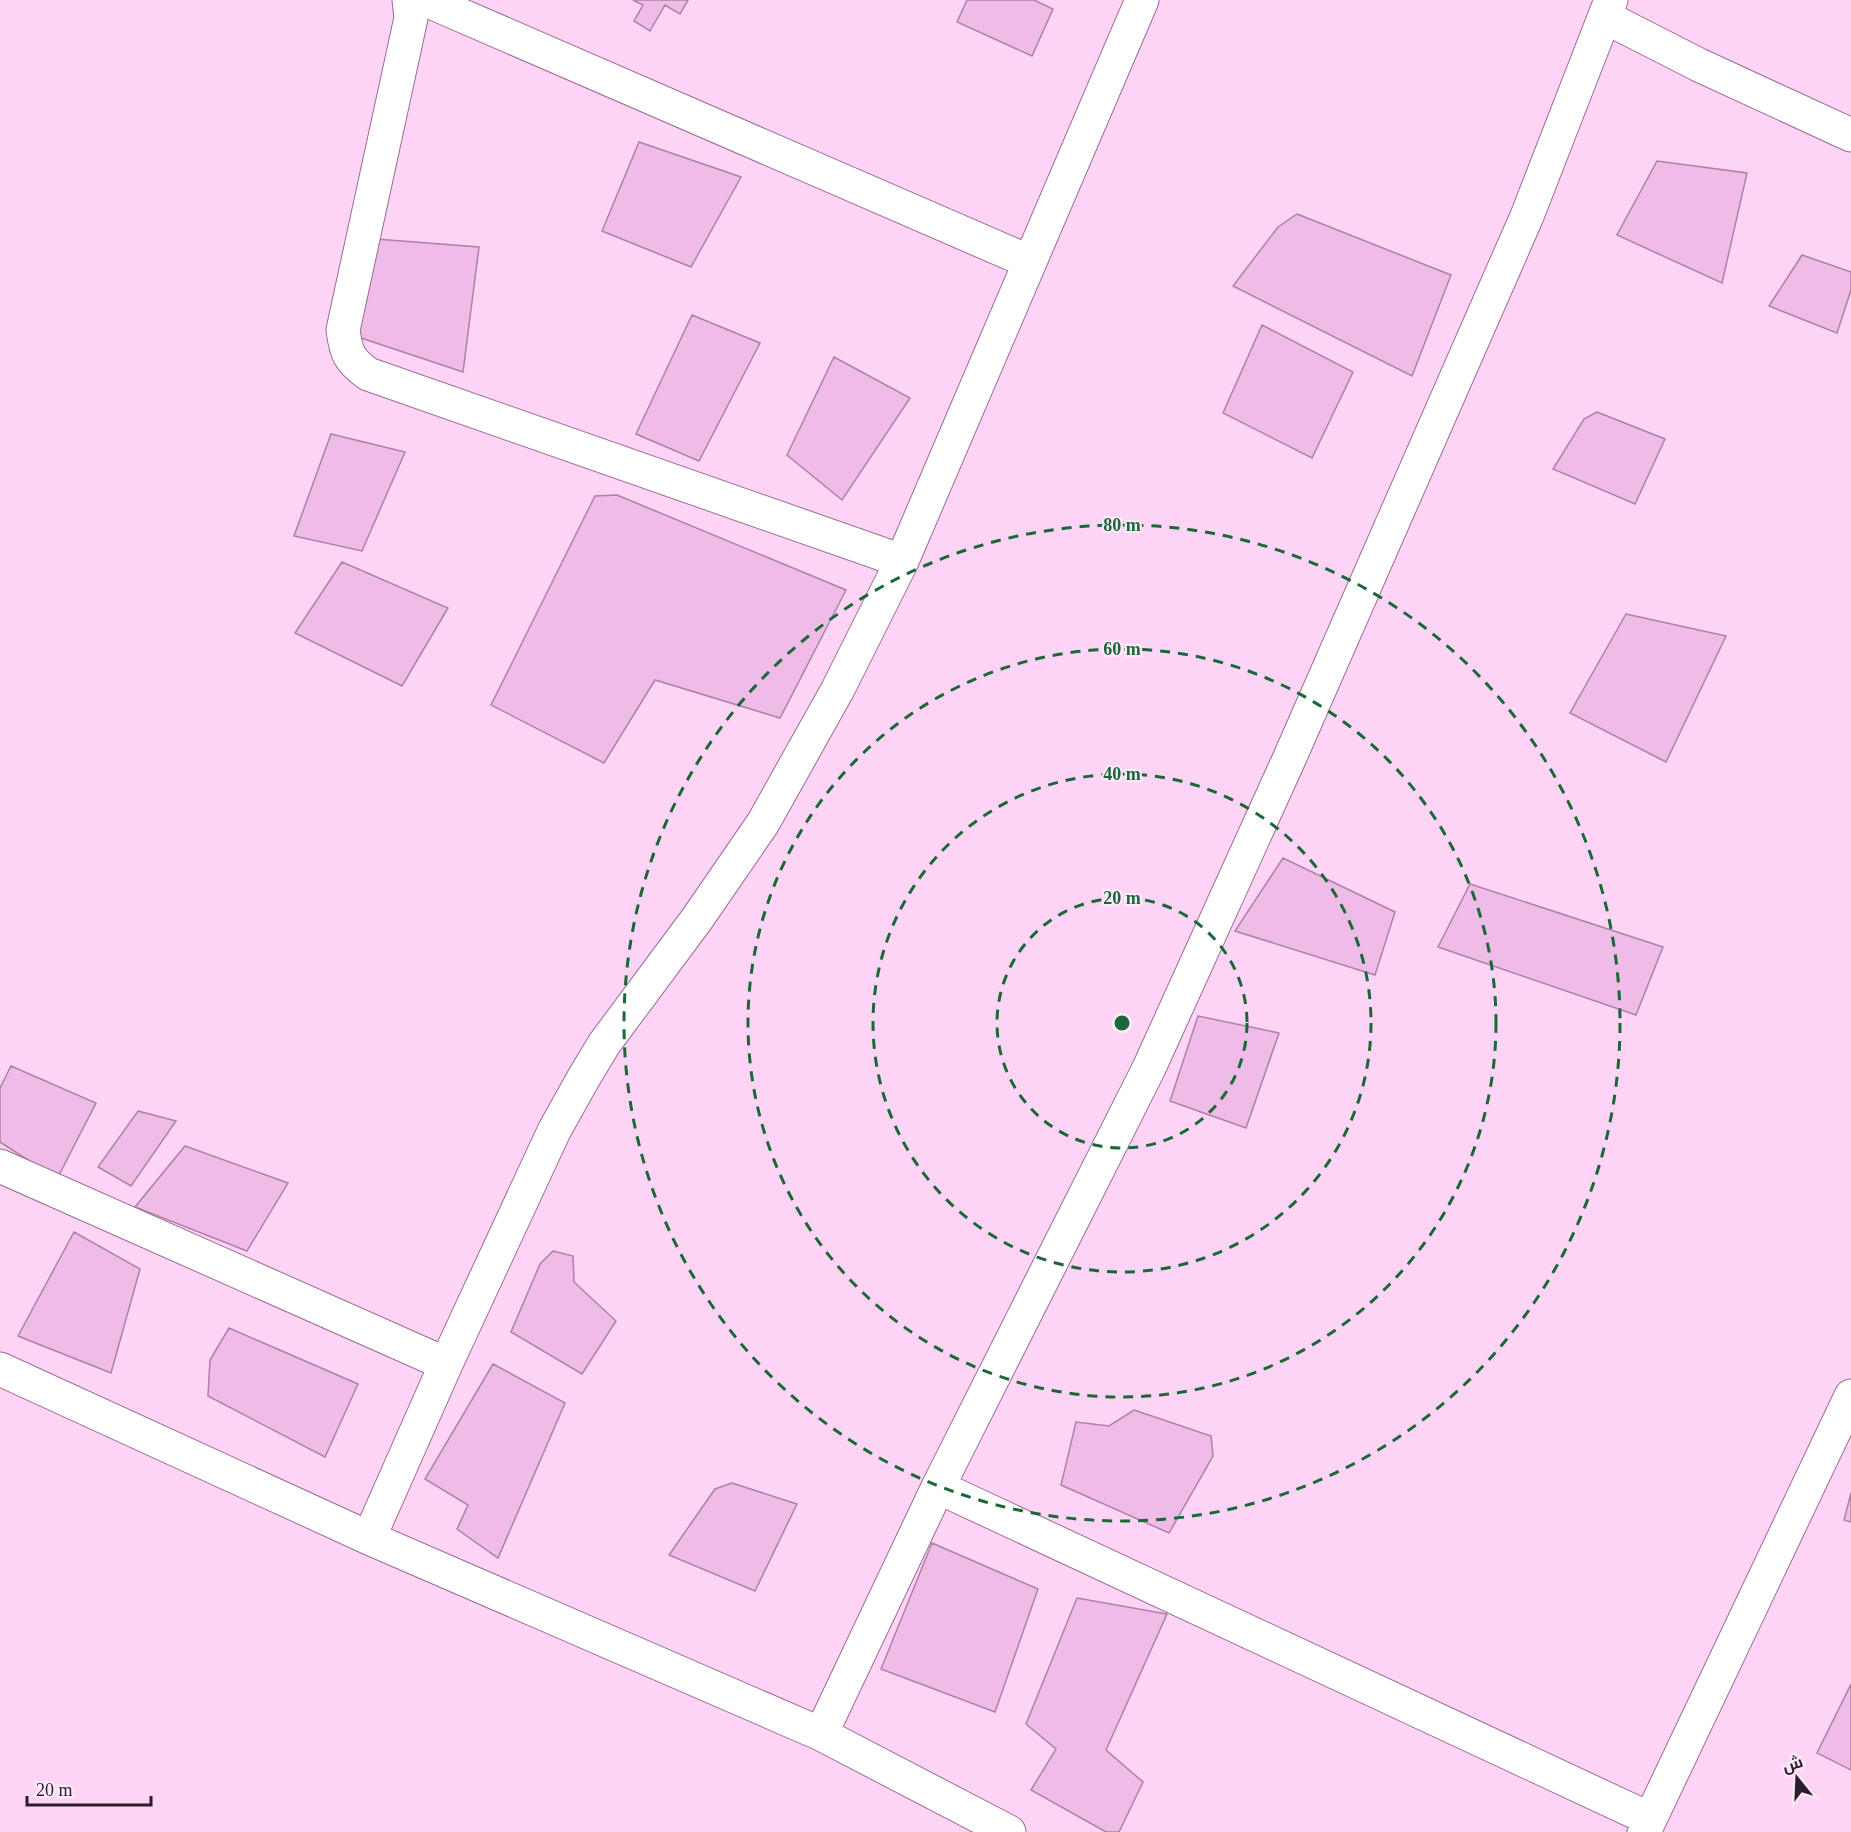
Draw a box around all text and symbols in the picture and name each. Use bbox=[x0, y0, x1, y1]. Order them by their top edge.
text: 80 m bbox=[1103, 515, 1141, 535]
text: 60 m bbox=[1103, 639, 1141, 659]
text: 40 m bbox=[1103, 764, 1141, 784]
text: 20 m bbox=[1103, 888, 1141, 908]
centre of rings bbox=[1112, 1013, 1132, 1033]
north arrow bbox=[1767, 1748, 1827, 1808]
text: ش bbox=[1780, 1753, 1805, 1776]
scale bar bbox=[27, 1769, 152, 1807]
text: 20 m bbox=[36, 1780, 73, 1800]

